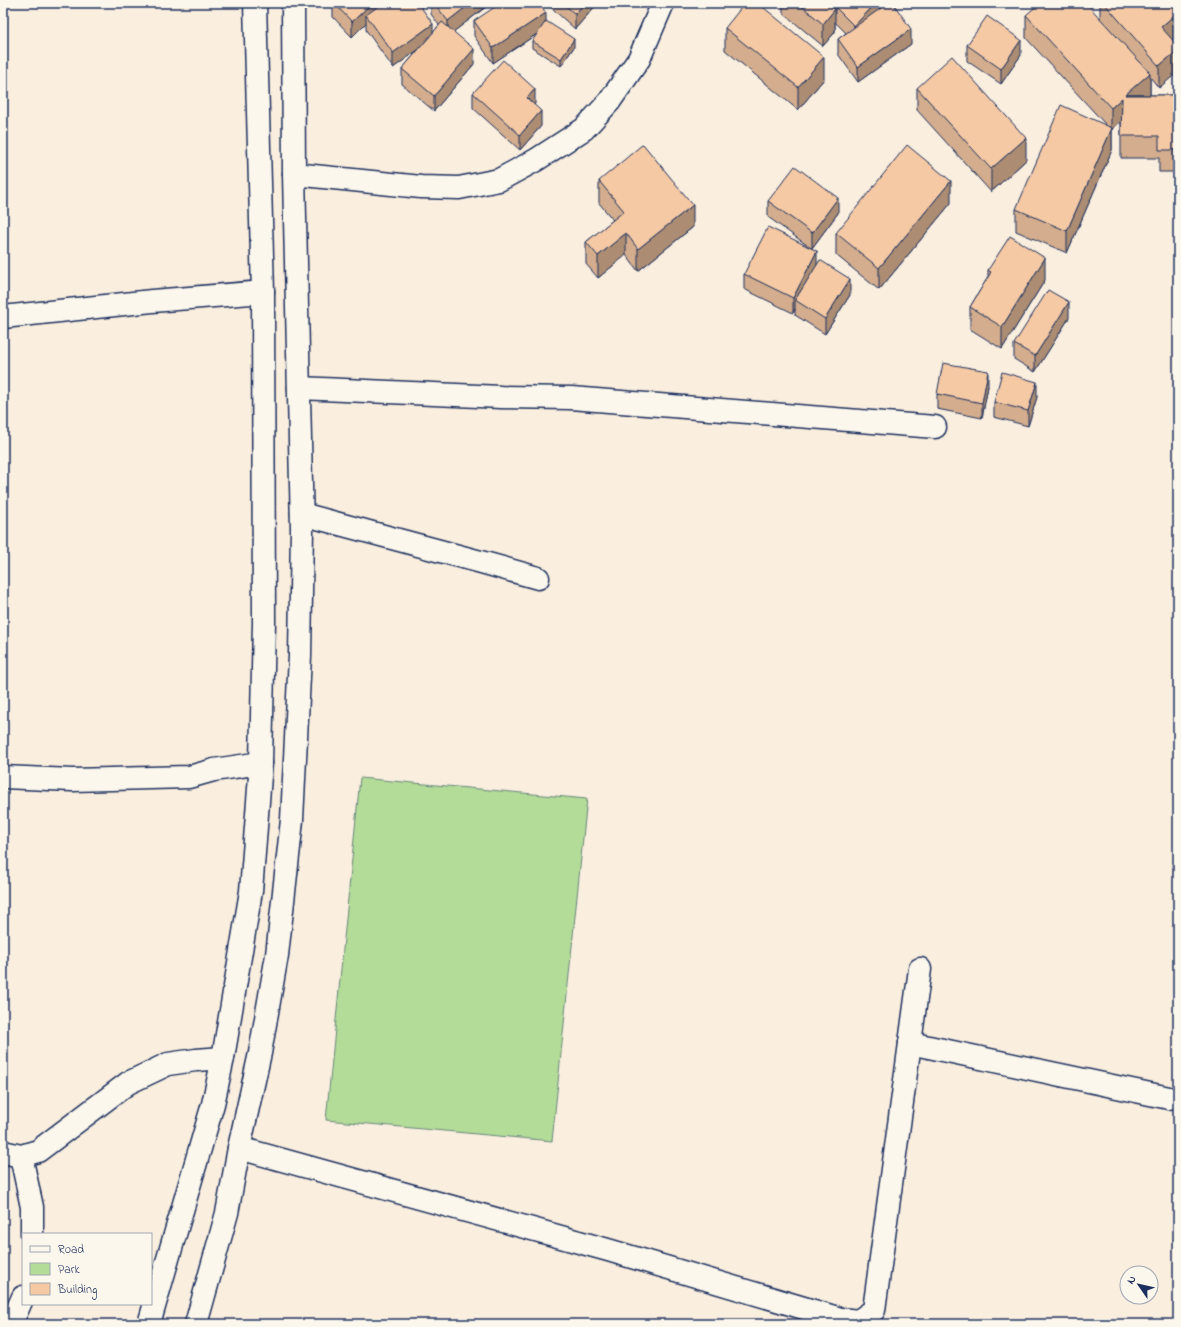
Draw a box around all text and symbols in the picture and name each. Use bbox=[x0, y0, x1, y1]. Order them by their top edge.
legend bbox=[22, 1233, 152, 1305]
text: Road bbox=[58, 1241, 84, 1259]
text: Park bbox=[58, 1261, 80, 1279]
north arrow bbox=[1119, 1265, 1159, 1305]
text: N bbox=[1123, 1272, 1140, 1288]
text: Building bbox=[57, 1281, 97, 1300]

